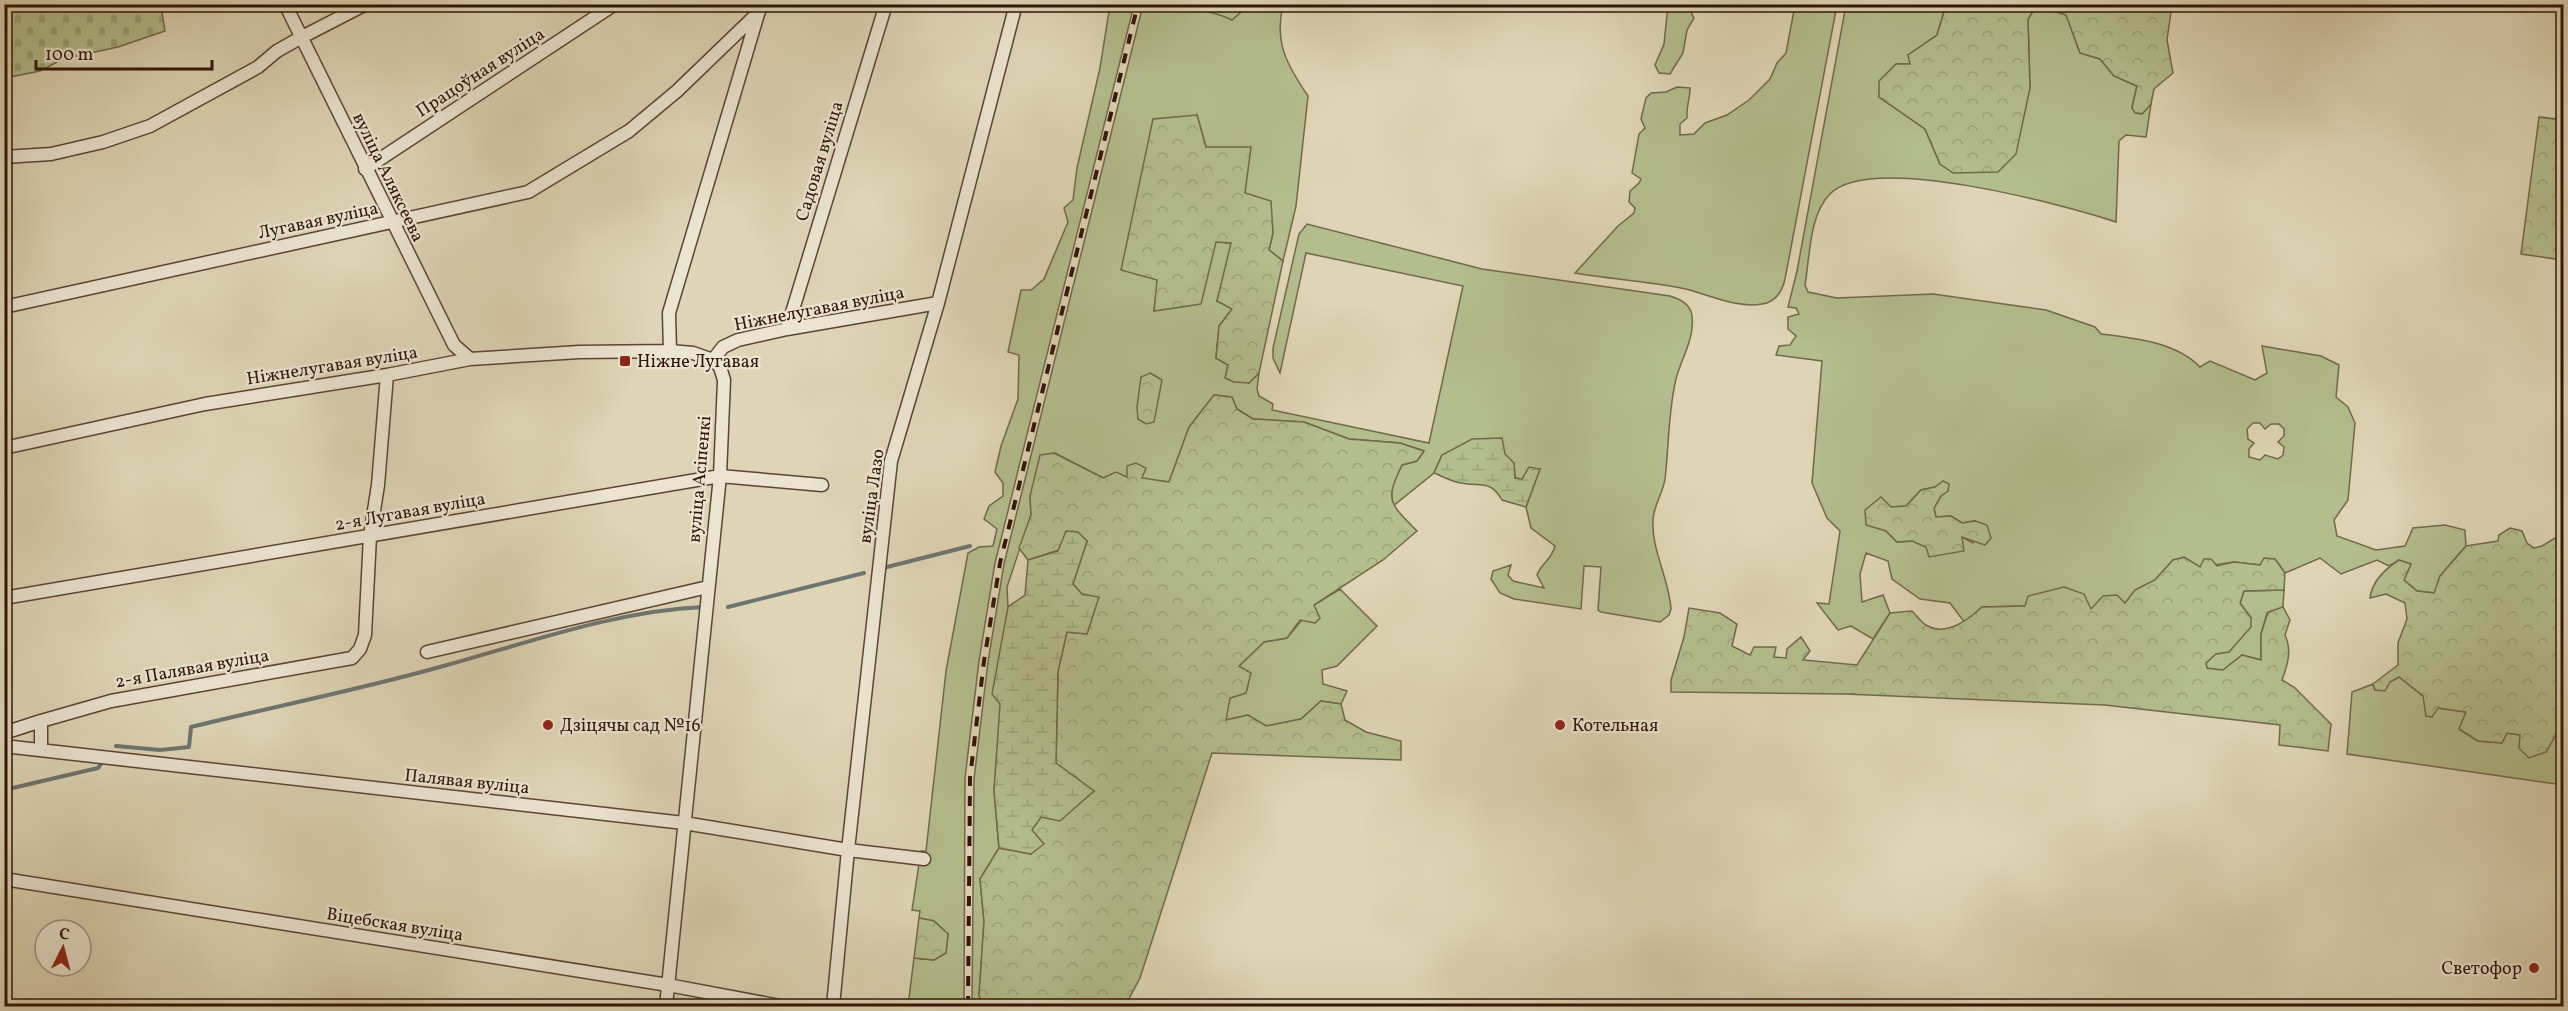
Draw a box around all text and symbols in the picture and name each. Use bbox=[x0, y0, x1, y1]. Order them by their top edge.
street label: Працоўная вуліца bbox=[412, 22, 550, 124]
scale bar bbox=[36, 33, 212, 71]
text: 100 m bbox=[45, 43, 94, 68]
street label: Садовая вуліца bbox=[790, 98, 851, 225]
street label: вуліца Аляксеева bbox=[346, 109, 430, 247]
street label: Лугавая вуліца bbox=[256, 197, 381, 246]
street label: Ніжнелугавая вуліца bbox=[732, 281, 907, 338]
street label: Ніжнелугавая вуліца bbox=[245, 341, 420, 392]
place label: Ніжне Лугавая bbox=[637, 350, 759, 375]
marker: Ніжне Лугавая bbox=[618, 354, 632, 368]
street label: вуліца Асіпенкі bbox=[682, 415, 718, 544]
street label: вуліца Лазо bbox=[853, 447, 891, 545]
street label: 2-я Лугавая вуліца bbox=[333, 487, 488, 538]
street label: 2-я Палявая вуліца bbox=[113, 644, 271, 695]
place label: Дзіцячы сад №16 bbox=[560, 714, 701, 739]
place label: Котельная bbox=[1572, 714, 1658, 739]
marker: Дзіцячы сад №16 bbox=[541, 718, 555, 732]
marker: Котельная bbox=[1553, 718, 1567, 732]
street label: Палявая вуліца bbox=[403, 763, 531, 801]
street label: Віцебская вуліца bbox=[324, 902, 465, 949]
north arrow bbox=[33, 918, 93, 978]
text: С bbox=[58, 924, 71, 947]
place label: Светофор bbox=[2442, 957, 2522, 982]
marker: Светофор bbox=[2527, 961, 2541, 975]

